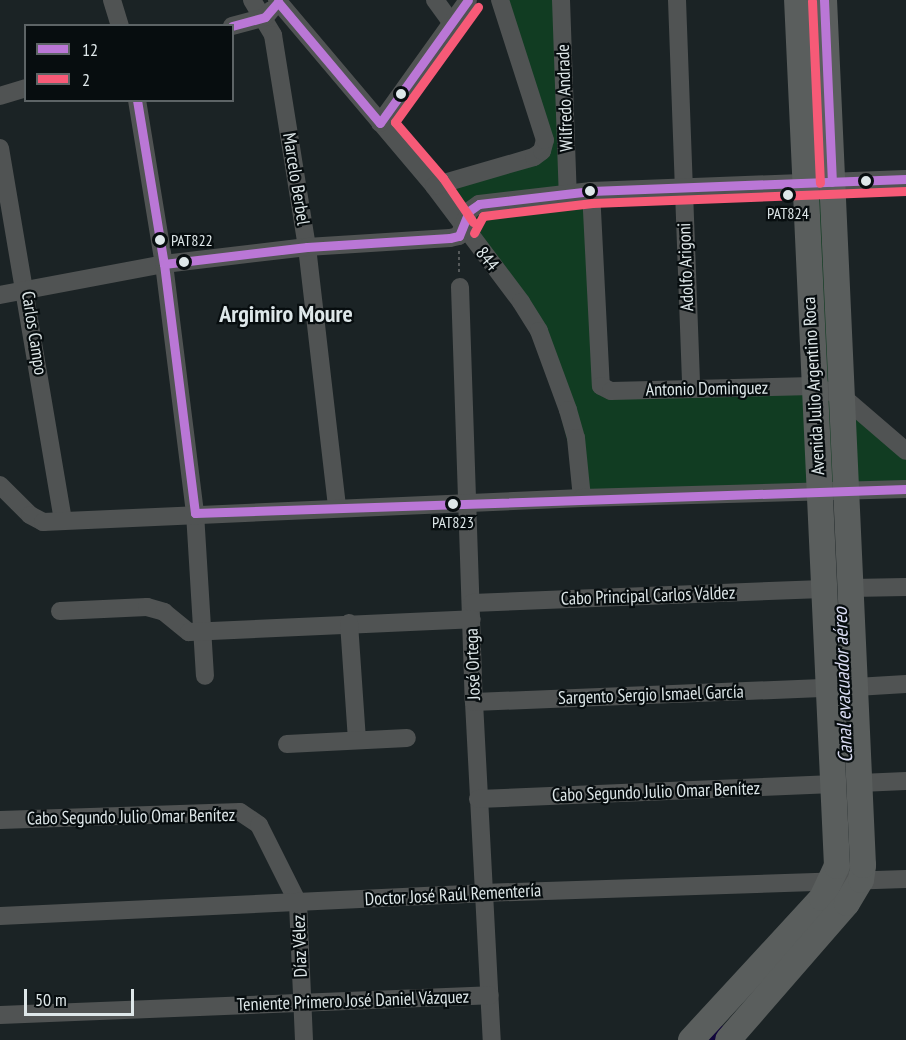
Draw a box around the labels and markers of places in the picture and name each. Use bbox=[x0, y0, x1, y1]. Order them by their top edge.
unlabelled marker bbox=[395, 88, 407, 100]
unlabelled marker bbox=[860, 175, 872, 187]
unlabelled marker bbox=[584, 185, 596, 197]
marker: PAT824 bbox=[782, 189, 794, 201]
place label: PAT824 bbox=[767, 203, 809, 223]
place label: PAT822 bbox=[171, 230, 213, 250]
marker: PAT822 bbox=[154, 234, 166, 246]
unlabelled marker bbox=[178, 256, 190, 268]
marker: PAT823 bbox=[447, 498, 459, 510]
place label: PAT823 bbox=[432, 512, 474, 532]

